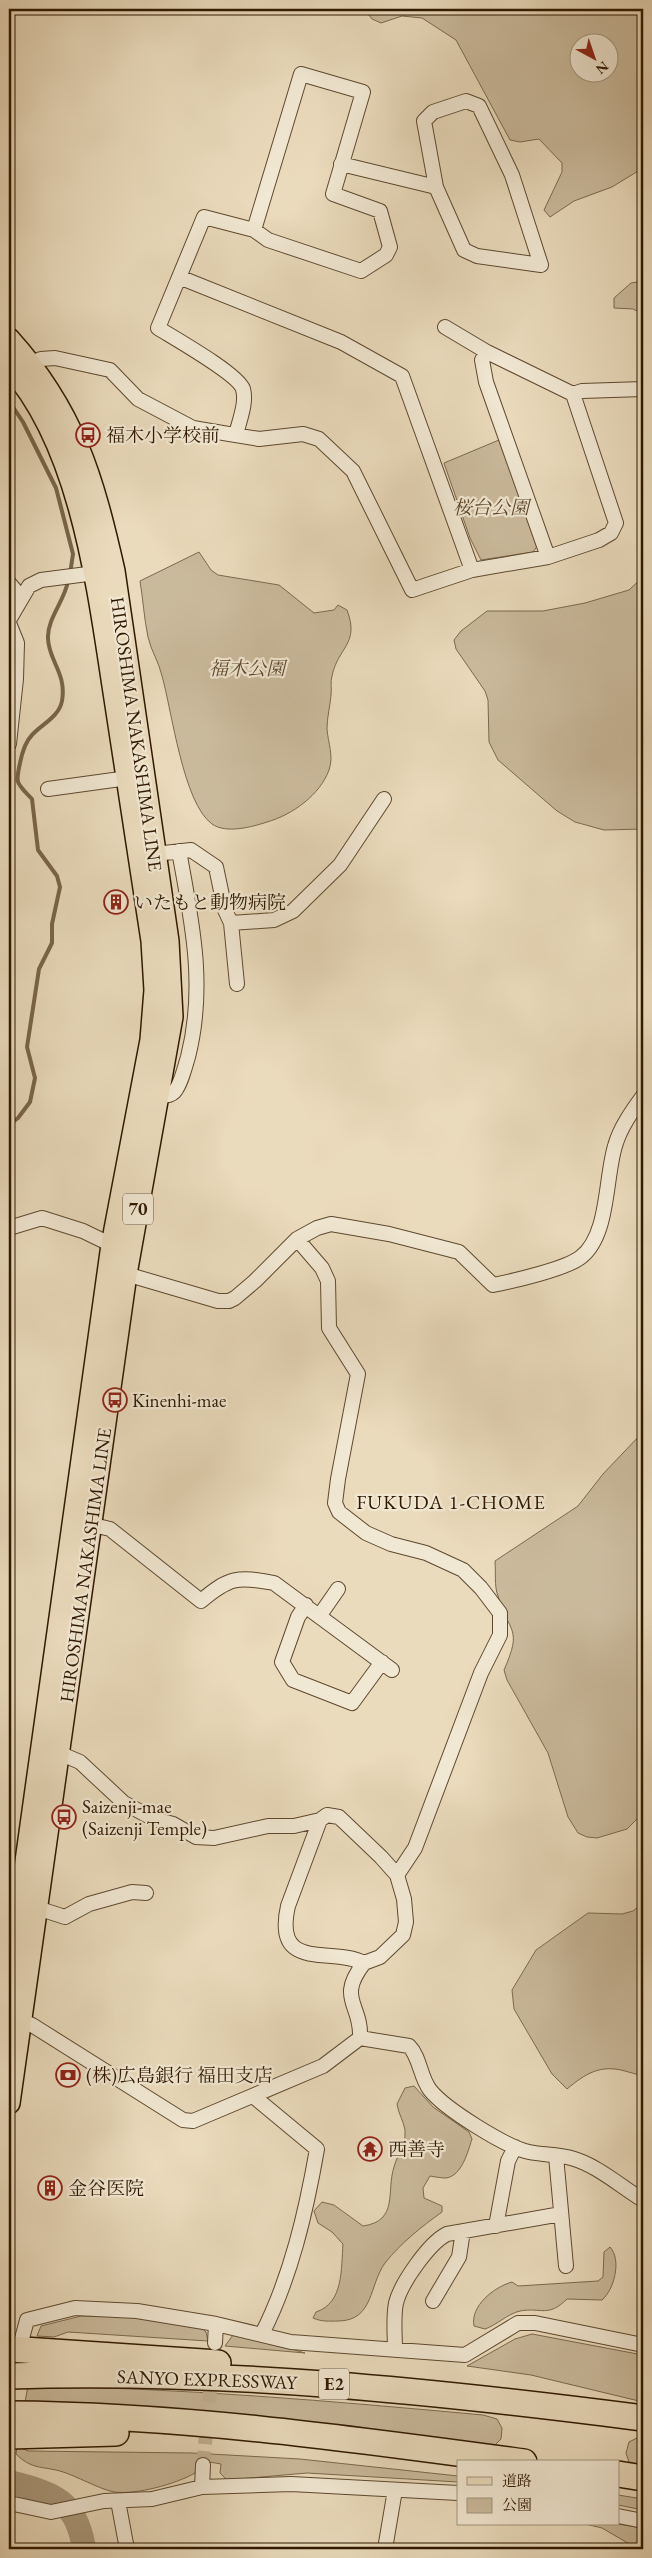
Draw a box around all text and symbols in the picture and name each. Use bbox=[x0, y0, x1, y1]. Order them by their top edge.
north arrow bbox=[570, 32, 620, 82]
text: N bbox=[592, 57, 612, 79]
bus stop icon: 福木小学校前 bbox=[75, 422, 101, 448]
place label: 福木小学校前 bbox=[106, 423, 220, 448]
park label: 桜台公園 bbox=[453, 495, 532, 520]
street label: HIROSHIMA NAKASHIMA LINE bbox=[105, 595, 168, 873]
park label: 福木公園 bbox=[209, 656, 288, 681]
building icon: いたもと動物病院 bbox=[103, 889, 129, 915]
place label: いたもと動物病院 bbox=[134, 890, 286, 915]
road number: 70 bbox=[123, 1194, 153, 1224]
bus stop icon: Kinenhi-mae bbox=[102, 1387, 128, 1413]
place label: Kinenhi-mae bbox=[132, 1388, 227, 1413]
street label: HIROSHIMA NAKASHIMA LINE bbox=[54, 1426, 117, 1704]
district label: FUKUDA 1-CHOME bbox=[356, 1489, 546, 1515]
place label: Saizenji-mae (Saizenji Temple) bbox=[82, 1794, 207, 1841]
bus stop icon: Saizenji-mae (Saizenji Temple) bbox=[51, 1804, 77, 1830]
bank icon: (株)広島銀行 福田支店 bbox=[55, 2062, 81, 2088]
place label: (株)広島銀行 福田支店 bbox=[86, 2063, 273, 2088]
temple icon: 西善寺 bbox=[357, 2136, 383, 2162]
place label: 西善寺 bbox=[388, 2137, 445, 2162]
building icon: 金谷医院 bbox=[37, 2175, 63, 2201]
place label: 金谷医院 bbox=[68, 2176, 144, 2201]
street label: SANYO EXPRESSWAY bbox=[117, 2364, 298, 2395]
road number: E2 bbox=[319, 2368, 349, 2400]
legend bbox=[457, 2460, 620, 2526]
text: 道路 bbox=[502, 2471, 532, 2490]
text: 公園 bbox=[502, 2495, 532, 2514]

